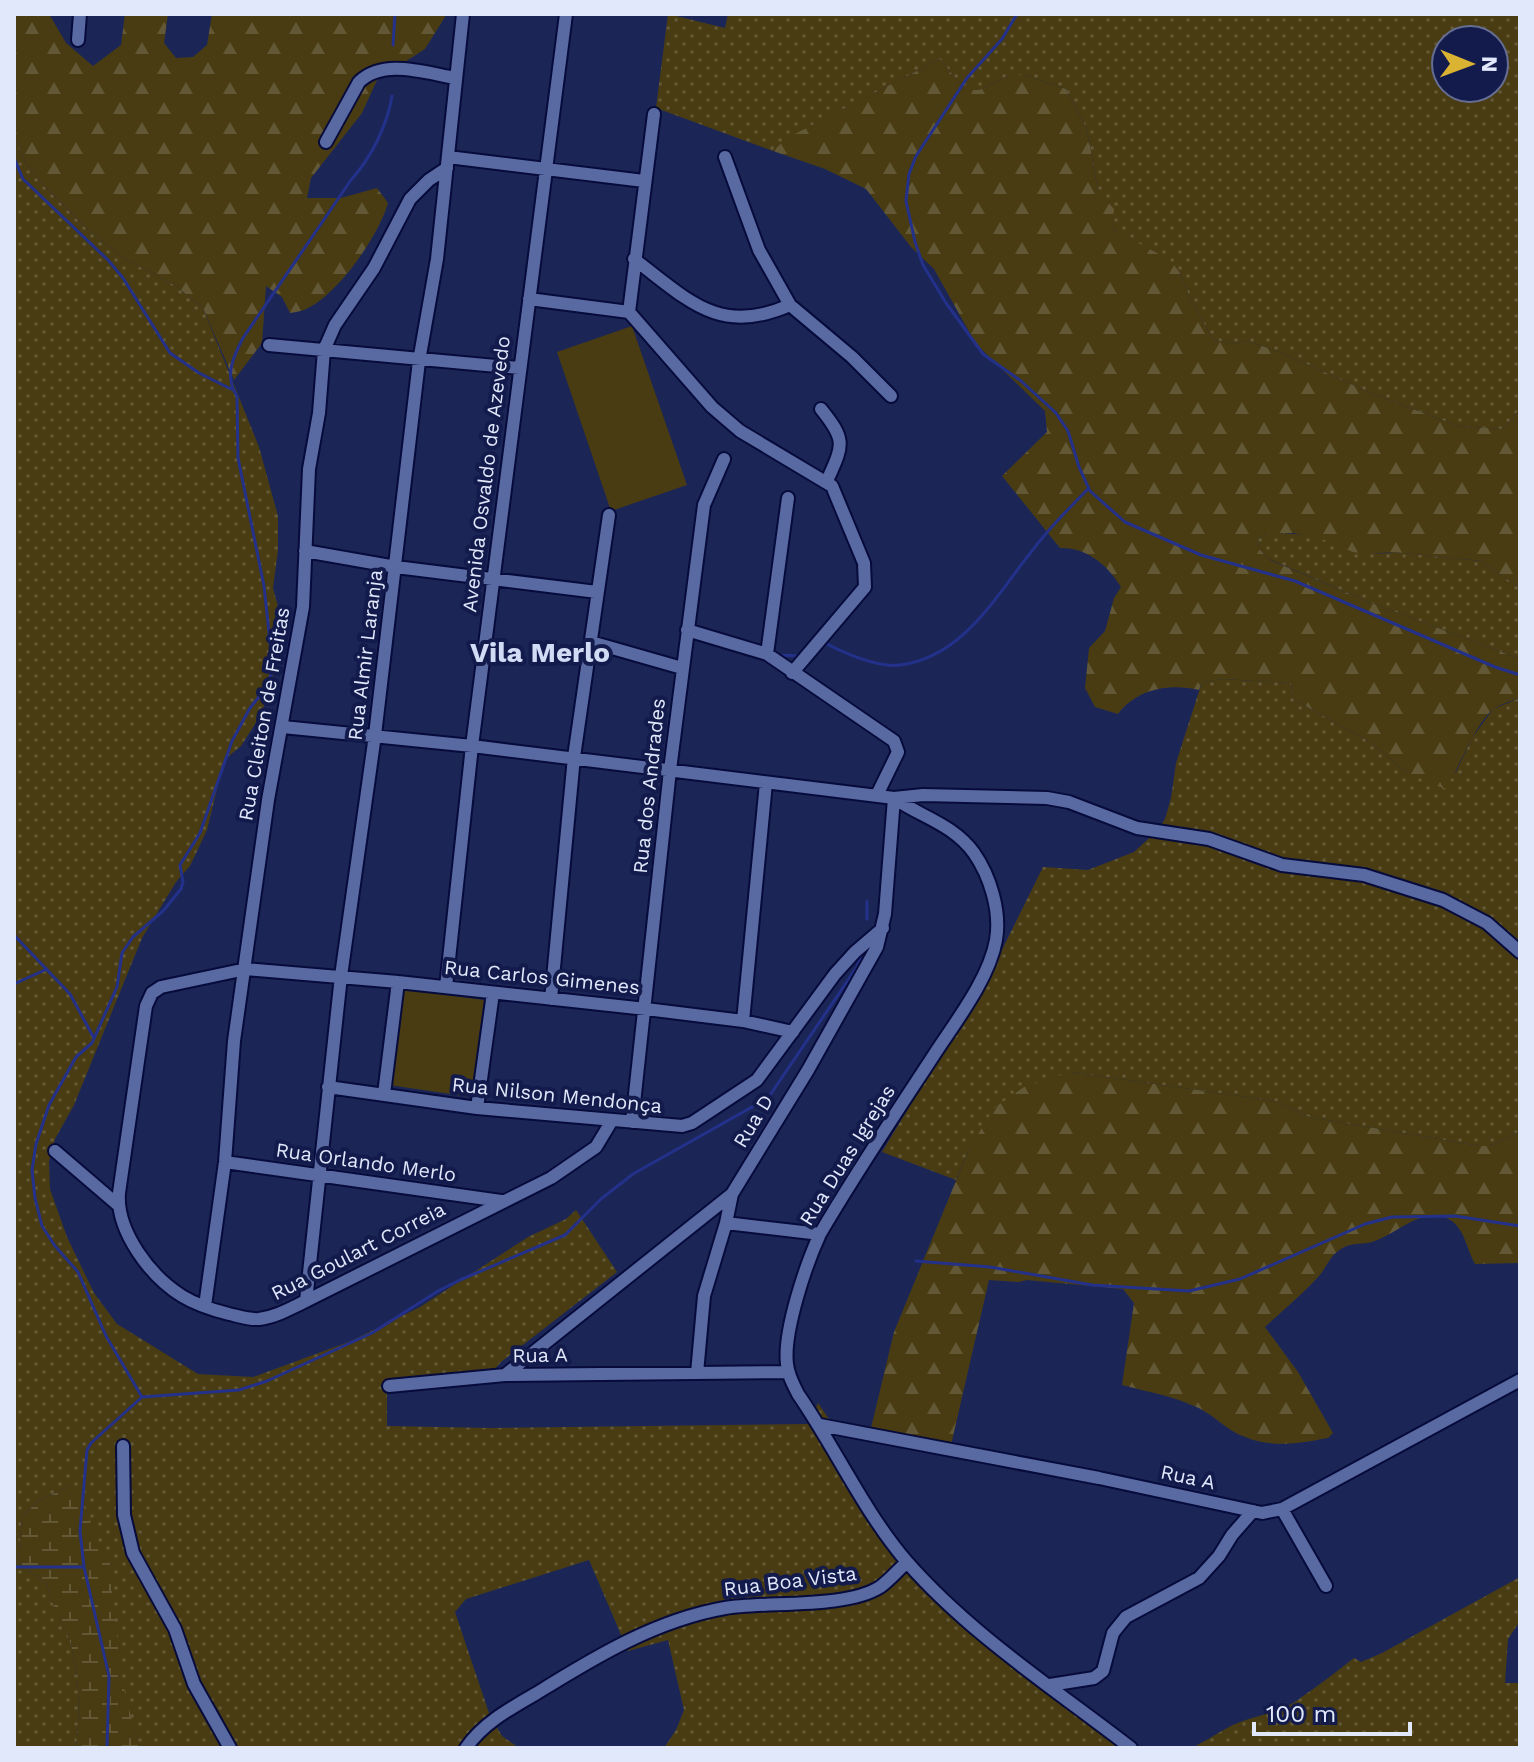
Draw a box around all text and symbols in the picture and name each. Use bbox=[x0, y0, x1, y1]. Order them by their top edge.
north arrow bbox=[1430, 24, 1510, 104]
text: N bbox=[1477, 56, 1502, 73]
street label: Avenida Osvaldo de Azevedo bbox=[457, 335, 515, 613]
street label: Rua Almir Laranja bbox=[343, 568, 387, 742]
street label: Rua Cleiton de Freitas bbox=[233, 605, 295, 823]
district label: Vila Merlo bbox=[470, 636, 610, 669]
street label: Rua dos Andrades bbox=[628, 697, 670, 875]
street label: Rua Carlos Gimenes bbox=[443, 955, 641, 999]
street label: Rua Nilson Mendonça bbox=[451, 1072, 663, 1118]
street label: Rua Duas Igrejas bbox=[794, 1080, 900, 1230]
street label: Rua D bbox=[728, 1090, 778, 1152]
street label: Rua Orlando Merlo bbox=[274, 1137, 458, 1187]
street label: Rua Goulart Correia bbox=[267, 1197, 449, 1305]
street label: Rua A bbox=[512, 1343, 568, 1367]
street label: Rua A bbox=[1158, 1459, 1218, 1495]
street label: Rua Boa Vista bbox=[722, 1561, 858, 1601]
scale bar bbox=[1254, 1686, 1410, 1736]
text: 100 m bbox=[1266, 1700, 1336, 1728]

